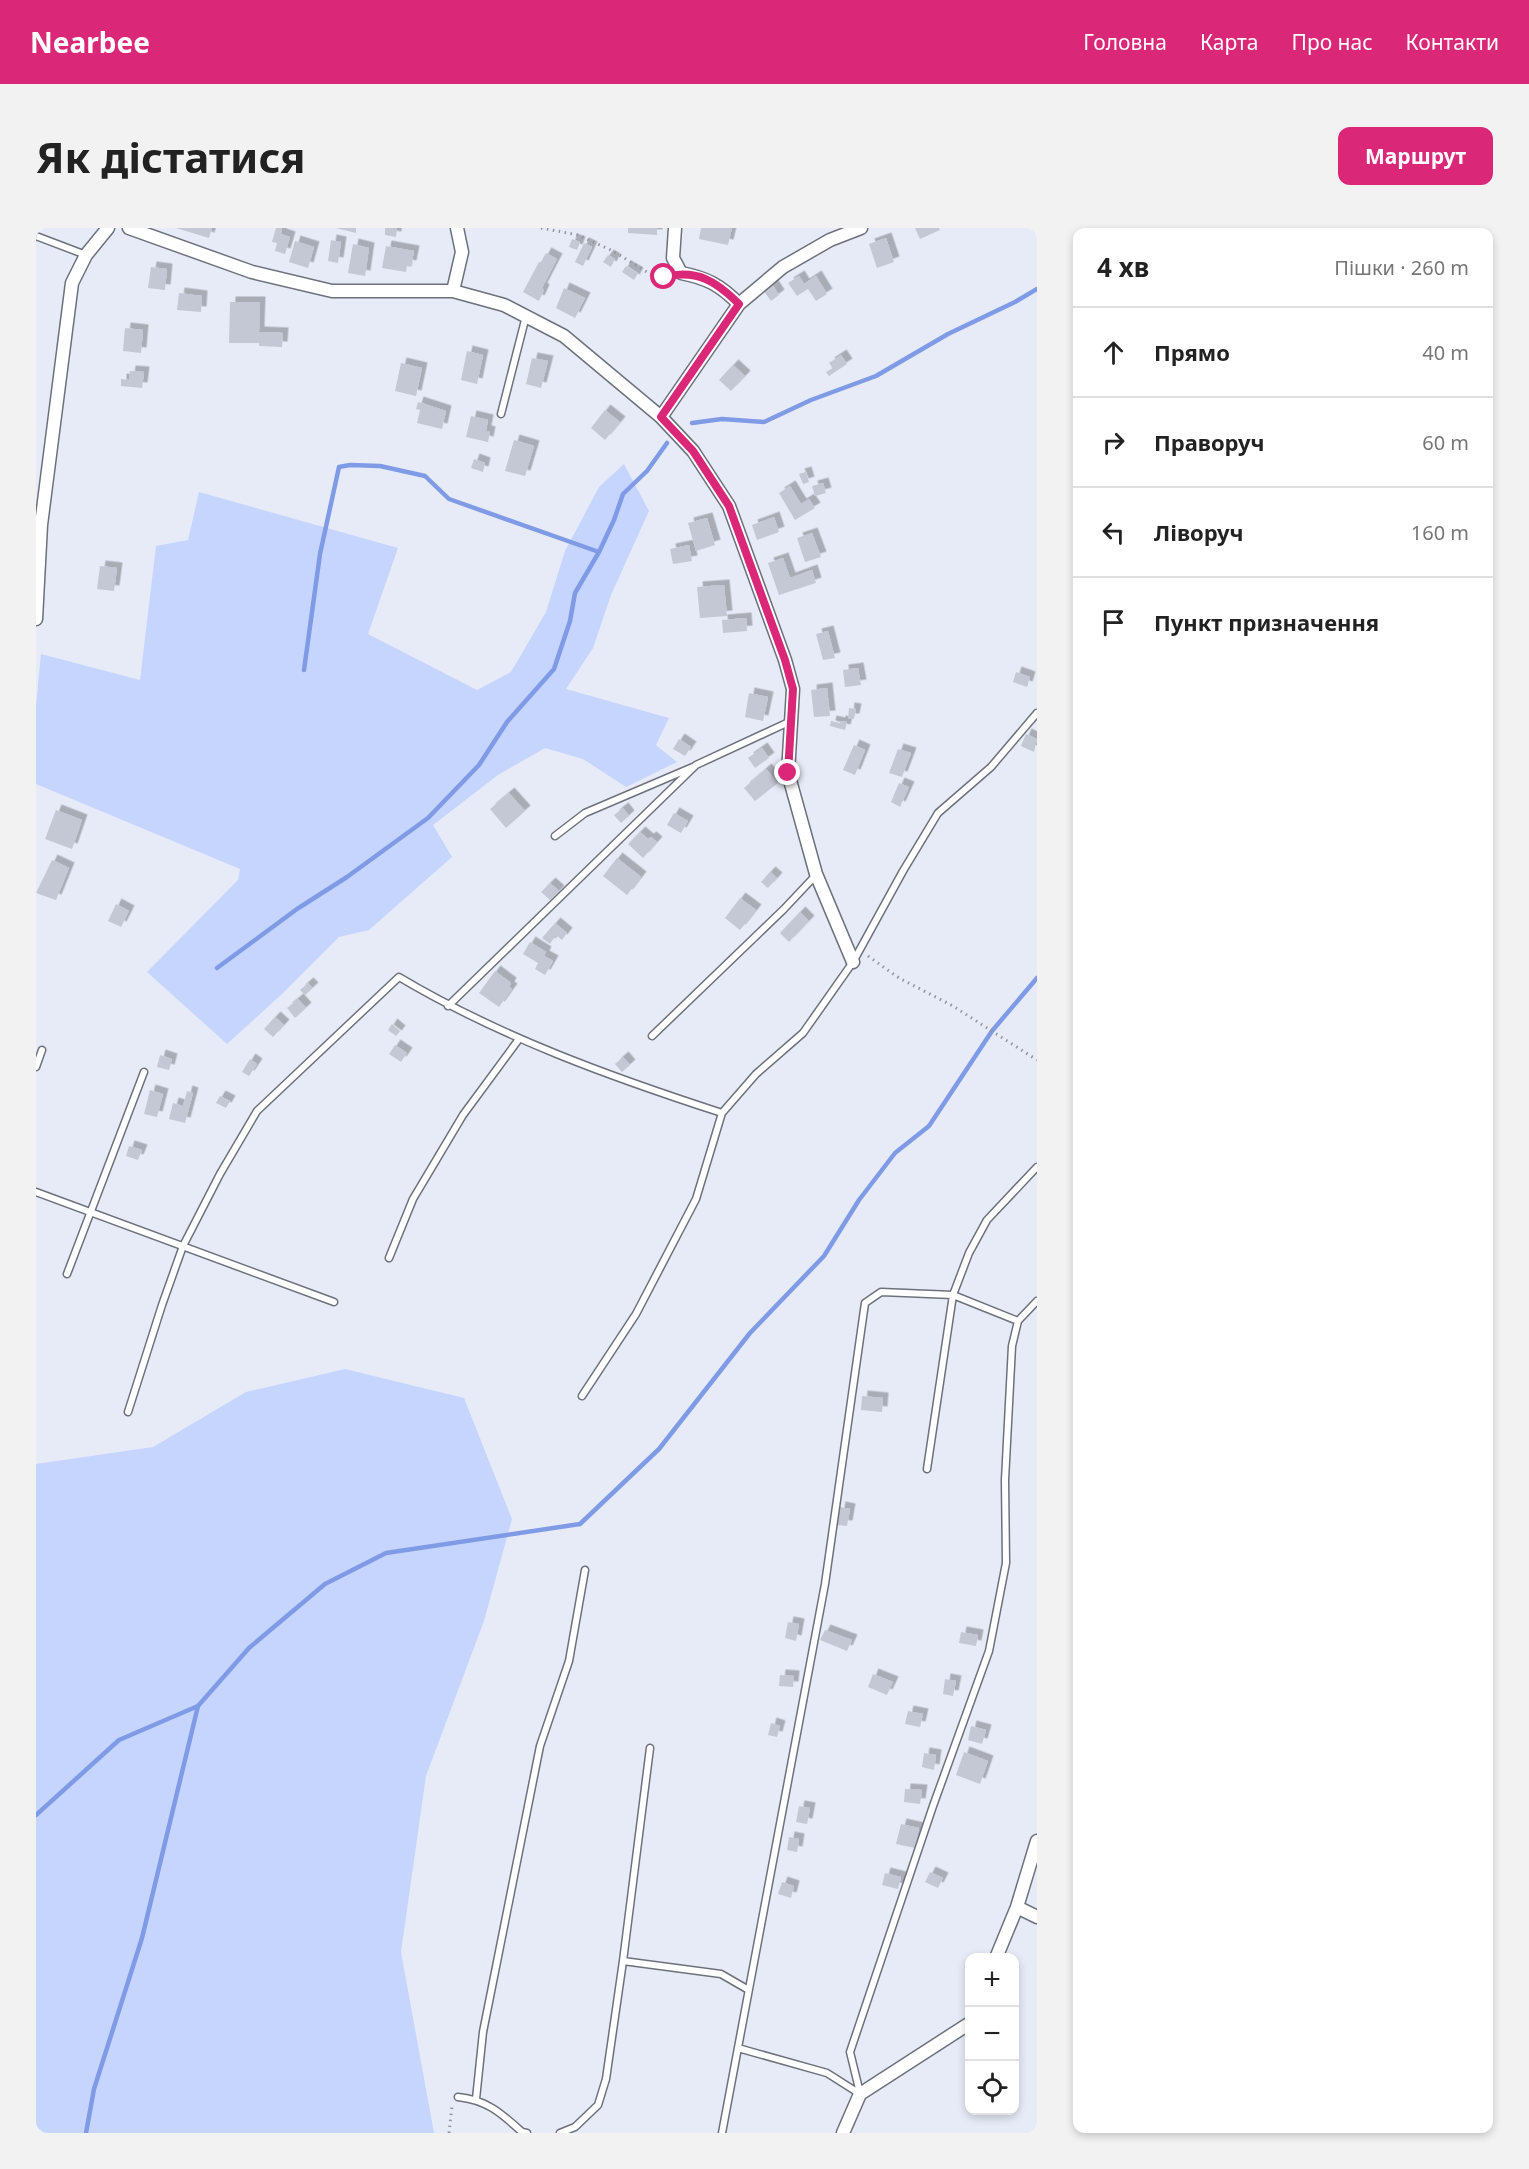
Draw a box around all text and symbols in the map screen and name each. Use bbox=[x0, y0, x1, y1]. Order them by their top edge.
text: Nearbee bbox=[30, 23, 150, 61]
text: Головна bbox=[1083, 28, 1167, 56]
text: Карта bbox=[1200, 28, 1258, 56]
text: Про нас bbox=[1291, 28, 1373, 56]
text: Контакти bbox=[1406, 28, 1499, 56]
button: Маршрут bbox=[1338, 127, 1493, 185]
text: Як дістатися bbox=[36, 128, 305, 185]
text: 4 хв bbox=[1097, 249, 1149, 285]
text: Пішки · 260 m bbox=[1334, 254, 1469, 281]
route start bbox=[650, 263, 676, 289]
icon: ahead bbox=[1097, 336, 1130, 369]
text: Прямо bbox=[1154, 337, 1230, 367]
text: 40 m bbox=[1422, 339, 1469, 366]
icon: right bbox=[1097, 426, 1130, 459]
text: Праворуч bbox=[1154, 427, 1265, 457]
text: 60 m bbox=[1422, 429, 1469, 456]
icon: left bbox=[1097, 516, 1130, 549]
text: Ліворуч bbox=[1154, 517, 1244, 547]
text: 160 m bbox=[1411, 519, 1469, 546]
icon: arrive bbox=[1097, 606, 1130, 639]
text: Пункт призначення bbox=[1154, 607, 1379, 637]
route end bbox=[774, 759, 800, 785]
map controls bbox=[965, 1953, 1019, 2115]
button: + bbox=[965, 1953, 1019, 2007]
button: − bbox=[965, 2007, 1019, 2061]
button: locate bbox=[965, 2061, 1019, 2115]

